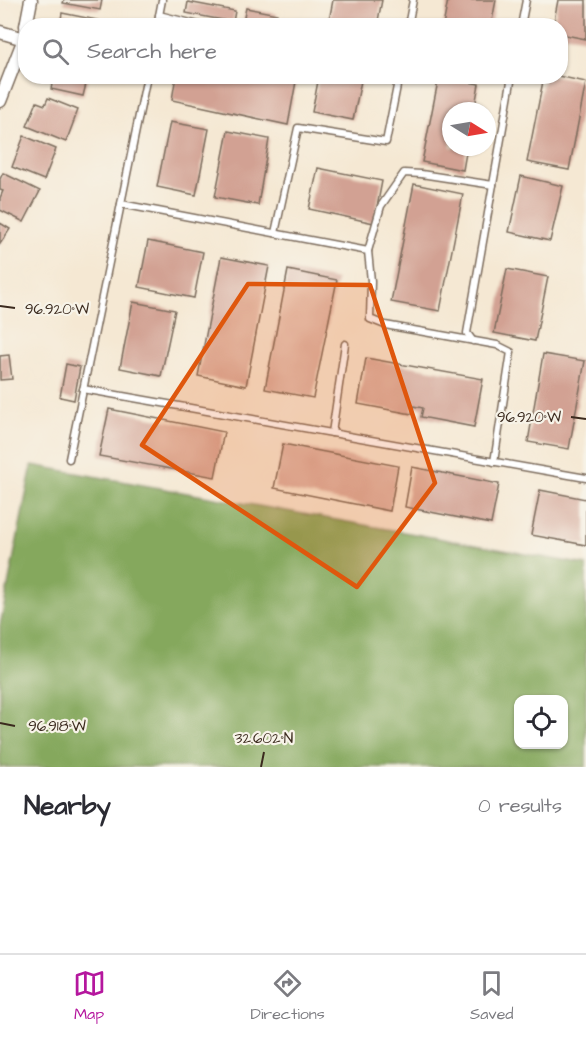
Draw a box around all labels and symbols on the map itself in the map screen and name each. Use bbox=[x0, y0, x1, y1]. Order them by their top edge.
north arrow bbox=[442, 102, 496, 156]
text: 96.920°W bbox=[25, 299, 89, 320]
text: 96.920°W bbox=[497, 407, 561, 428]
text: 96.918°W bbox=[28, 716, 86, 737]
text: 32.602°N bbox=[235, 728, 293, 749]

